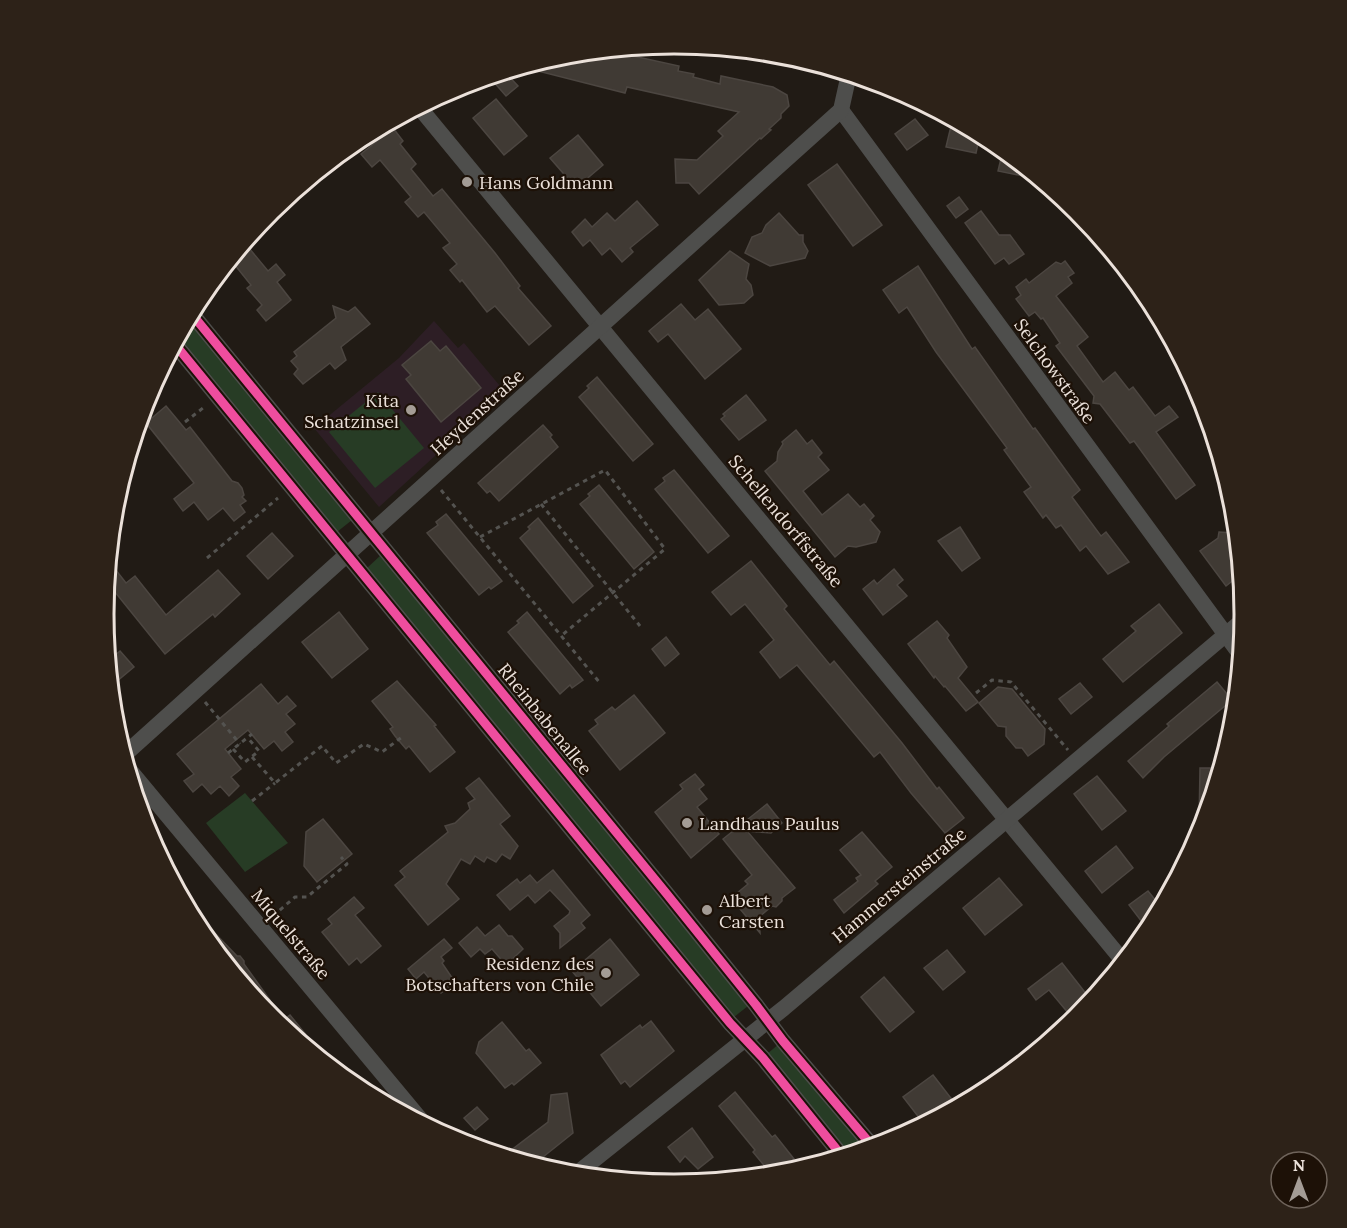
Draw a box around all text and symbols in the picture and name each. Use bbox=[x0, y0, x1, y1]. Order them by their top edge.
place label: Hans Goldmann bbox=[479, 171, 613, 194]
marker: Hans Goldmann bbox=[460, 175, 474, 189]
street label: Selchowstraße bbox=[1009, 314, 1101, 428]
street label: Heydenstraße bbox=[425, 364, 529, 460]
place label: Kita Schatzinsel bbox=[304, 389, 399, 433]
marker: Kita Schatzinsel bbox=[404, 403, 418, 417]
street label: Schellendorffstraße bbox=[724, 450, 848, 592]
street label: Rheinbabenallee bbox=[493, 658, 597, 780]
place label: Landhaus Paulus bbox=[699, 812, 839, 835]
marker: Landhaus Paulus bbox=[680, 816, 694, 830]
street label: Hammersteinstraße bbox=[827, 822, 971, 948]
street label: Miquelstraße bbox=[246, 884, 336, 984]
place label: Albert Carsten bbox=[718, 889, 785, 933]
marker: Albert Carsten bbox=[700, 903, 714, 917]
place label: Residenz des Botschafters von Chile bbox=[405, 952, 594, 996]
marker: Residenz des Botschafters von Chile bbox=[599, 966, 613, 980]
north arrow bbox=[1269, 1150, 1329, 1210]
text: N bbox=[1293, 1155, 1305, 1175]

